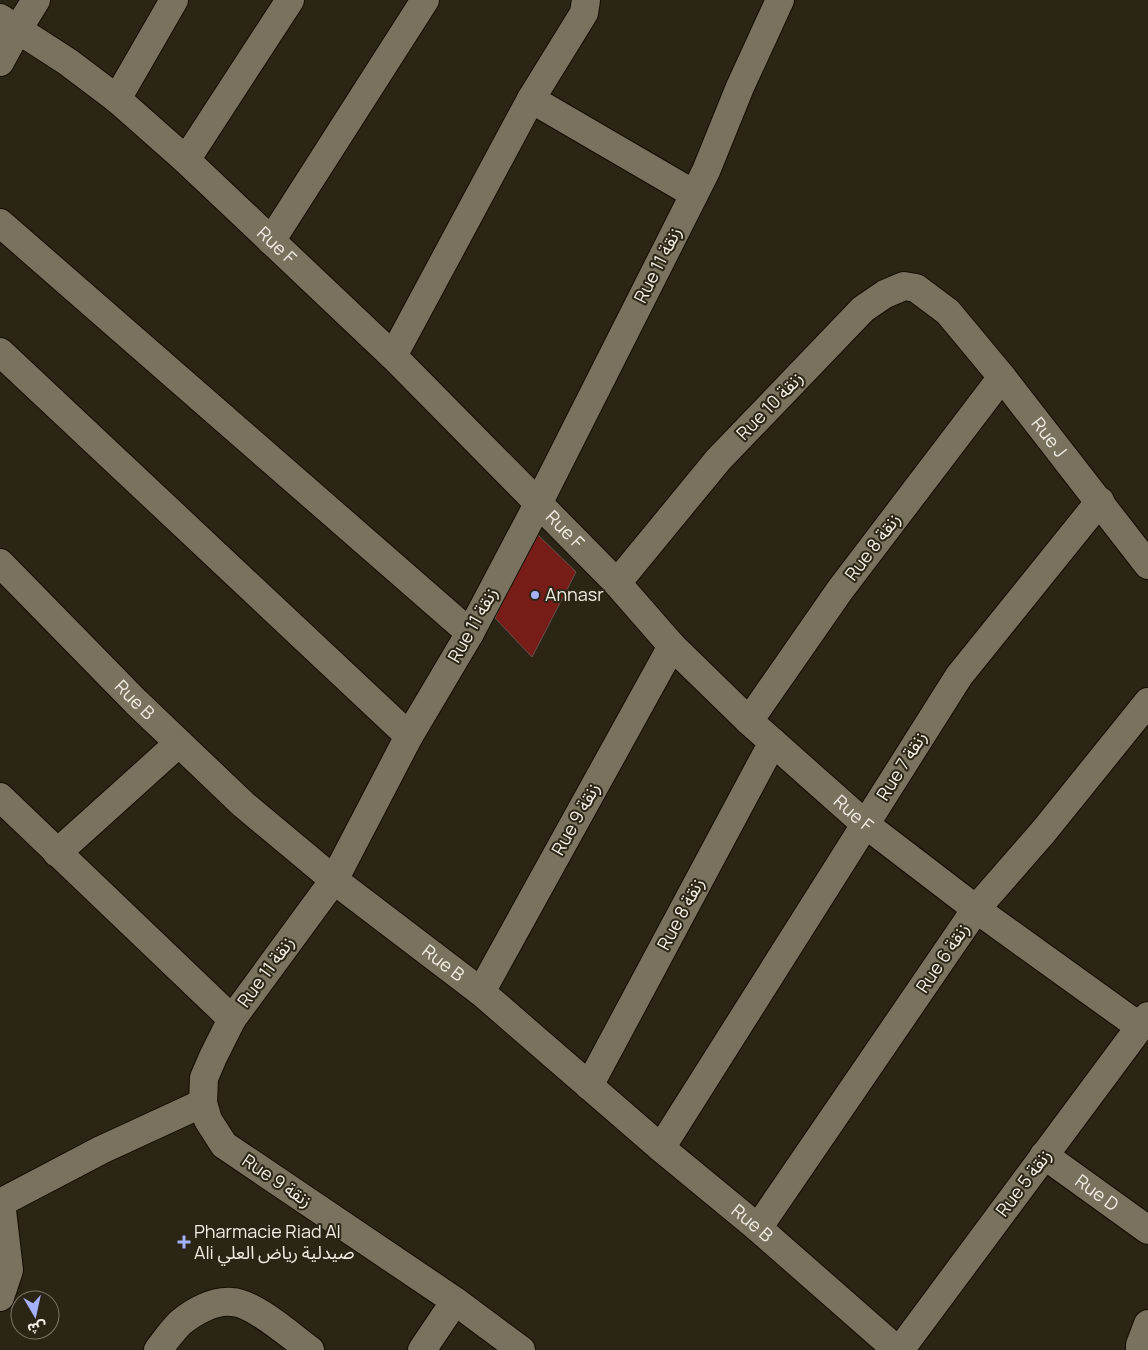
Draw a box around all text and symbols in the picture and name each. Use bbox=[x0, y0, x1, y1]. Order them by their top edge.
street label: Rue F bbox=[252, 221, 302, 269]
street label: Rue 11 زنقة bbox=[628, 222, 687, 307]
street label: Rue 10 زنقة bbox=[731, 366, 808, 445]
street label: Rue J bbox=[1027, 412, 1073, 462]
street label: Rue F bbox=[541, 505, 590, 554]
street label: Rue 8 زنقة bbox=[839, 508, 905, 585]
place label: Annasr bbox=[545, 582, 604, 606]
street label: Rue 11 زنقة bbox=[442, 583, 503, 666]
marker: Annasr bbox=[529, 589, 541, 601]
street label: Rue B bbox=[110, 674, 160, 725]
street label: Rue 7 زنقة bbox=[870, 726, 932, 805]
street label: Rue 9 زنقة bbox=[545, 778, 605, 859]
street label: Rue F bbox=[829, 789, 878, 837]
street label: Rue 8 زنقة bbox=[651, 873, 709, 954]
street label: Rue 6 زنقة bbox=[910, 918, 974, 997]
street label: Rue 11 زنقة bbox=[231, 931, 299, 1012]
street label: Rue B bbox=[418, 938, 470, 986]
street label: Rue 5 زنقة bbox=[990, 1144, 1056, 1221]
street label: Rue 9 زنقة bbox=[238, 1148, 317, 1212]
street label: Rue D bbox=[1071, 1168, 1124, 1216]
street label: Rue B bbox=[727, 1198, 779, 1247]
place label: Pharmacie Riad Al Ali صيدلية رياض العلي bbox=[194, 1219, 355, 1266]
marker: Pharmacie Riad Al Ali صيدلية رياض العلي bbox=[178, 1236, 190, 1248]
north arrow bbox=[10, 1290, 60, 1340]
text: ش bbox=[26, 1317, 48, 1339]

